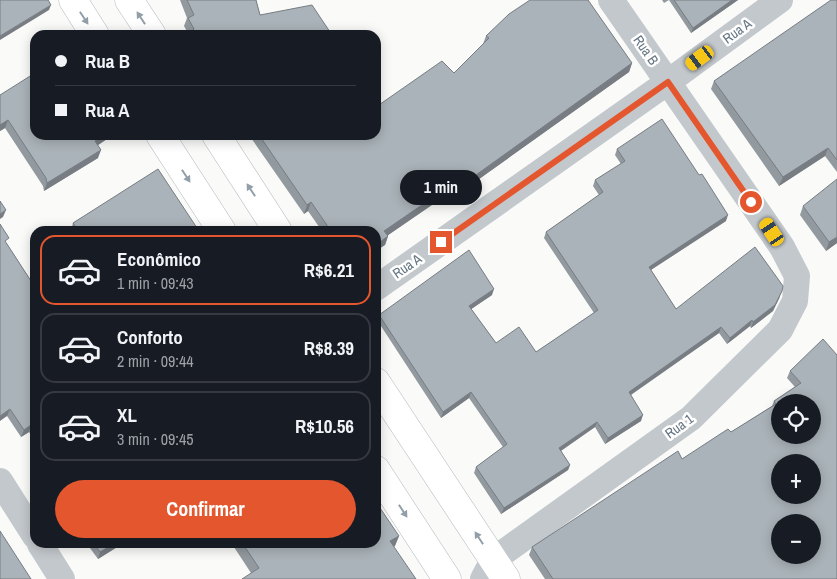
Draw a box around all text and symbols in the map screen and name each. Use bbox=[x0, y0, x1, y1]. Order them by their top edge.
one-way arrow bbox=[79, 11, 89, 24]
one-way arrow bbox=[136, 11, 145, 24]
street label: Rua A bbox=[719, 14, 755, 47]
street label: Rua B bbox=[629, 32, 663, 69]
car bbox=[683, 43, 716, 73]
text: Rua B bbox=[85, 48, 130, 74]
text: Rua A bbox=[85, 97, 129, 123]
one-way arrow bbox=[181, 169, 191, 183]
callout: 1 min bbox=[400, 170, 482, 204]
text: 1 min bbox=[424, 176, 458, 198]
one-way arrow bbox=[247, 184, 256, 197]
route start bbox=[740, 191, 762, 213]
car bbox=[757, 215, 786, 249]
route end bbox=[430, 231, 452, 253]
text: Econômico bbox=[117, 246, 201, 272]
icon: car bbox=[57, 248, 102, 293]
street label: Rua A bbox=[389, 249, 425, 282]
text: R$6.21 bbox=[304, 257, 354, 283]
text: 1 min · 09:43 bbox=[117, 272, 194, 294]
text: Conforto bbox=[117, 324, 183, 350]
icon: car bbox=[57, 326, 102, 371]
text: R$8.39 bbox=[304, 335, 354, 361]
text: 2 min · 09:44 bbox=[117, 350, 194, 372]
map controls bbox=[771, 394, 821, 564]
button: locate bbox=[771, 394, 821, 444]
text: XL bbox=[117, 402, 137, 428]
icon: car bbox=[57, 404, 102, 449]
street label: Rua 1 bbox=[661, 409, 697, 442]
text: R$10.56 bbox=[295, 413, 354, 439]
text: 3 min · 09:45 bbox=[117, 428, 194, 450]
button: + bbox=[771, 454, 821, 504]
button: Confirmar bbox=[55, 480, 356, 538]
one-way arrow bbox=[398, 504, 407, 518]
button: − bbox=[771, 514, 821, 564]
one-way arrow bbox=[474, 531, 484, 545]

